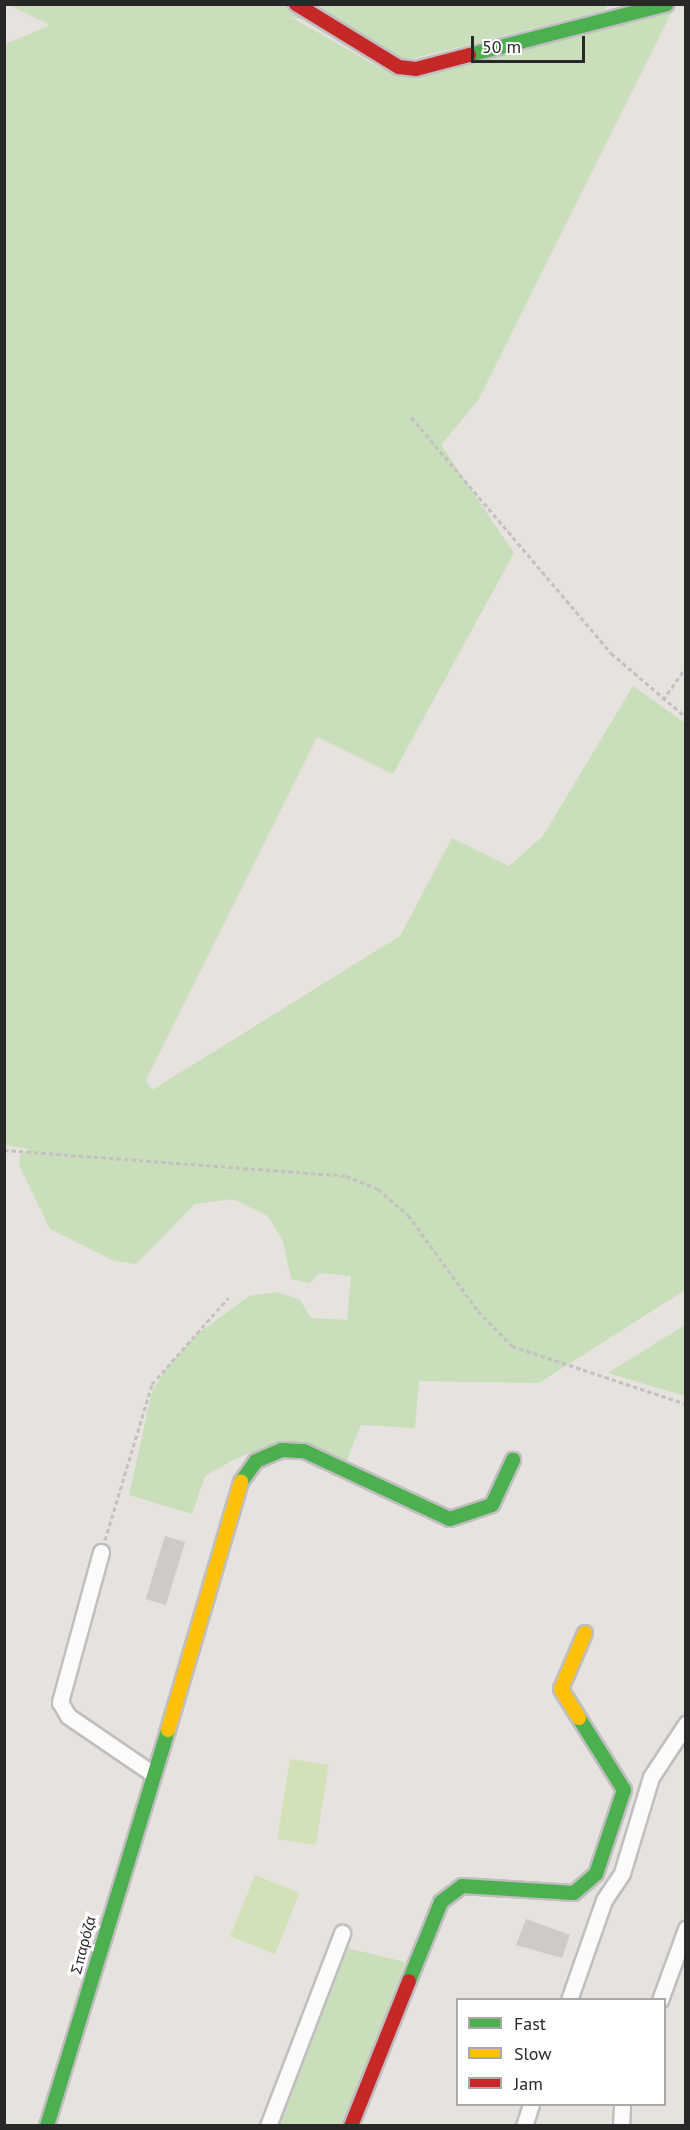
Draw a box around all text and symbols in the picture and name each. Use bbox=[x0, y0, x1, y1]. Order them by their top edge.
scale bar bbox=[474, 24, 588, 62]
text: 50 m bbox=[482, 35, 521, 58]
street label: Σπαρόζα bbox=[67, 1914, 99, 1976]
legend bbox=[456, 1998, 666, 2106]
text: Fast bbox=[514, 2012, 546, 2035]
text: Slow bbox=[514, 2042, 552, 2065]
text: Jam bbox=[514, 2072, 543, 2095]

